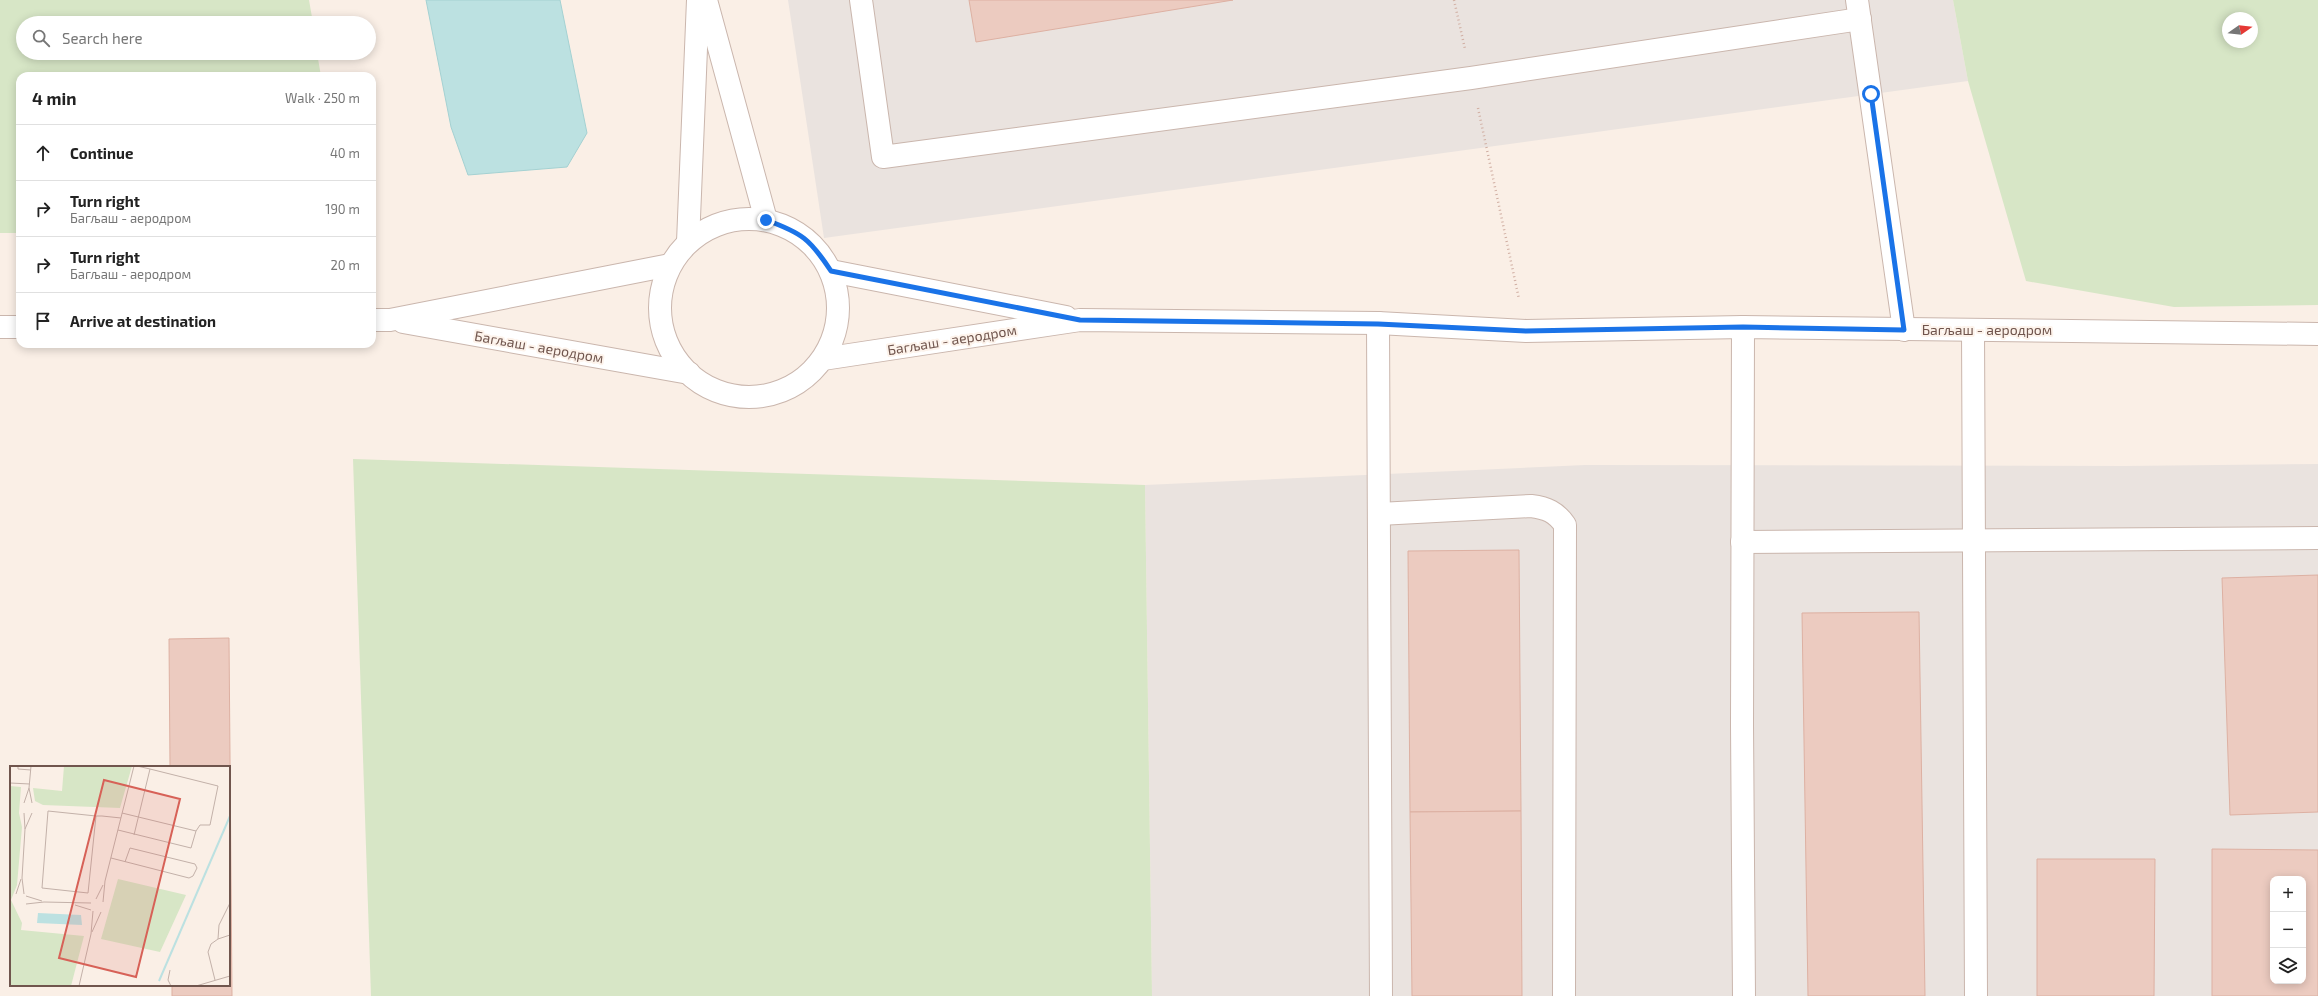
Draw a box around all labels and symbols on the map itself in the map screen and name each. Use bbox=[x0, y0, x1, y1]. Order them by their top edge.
north arrow bbox=[2222, 12, 2258, 48]
route start bbox=[1862, 85, 1880, 103]
route end bbox=[757, 211, 775, 229]
street label: Багљаш - аеродром bbox=[886, 321, 1018, 358]
street label: Багљаш - аеродром bbox=[1922, 321, 2052, 338]
street label: Багљаш - аеродром bbox=[473, 327, 605, 366]
inset map bbox=[10, 766, 230, 986]

